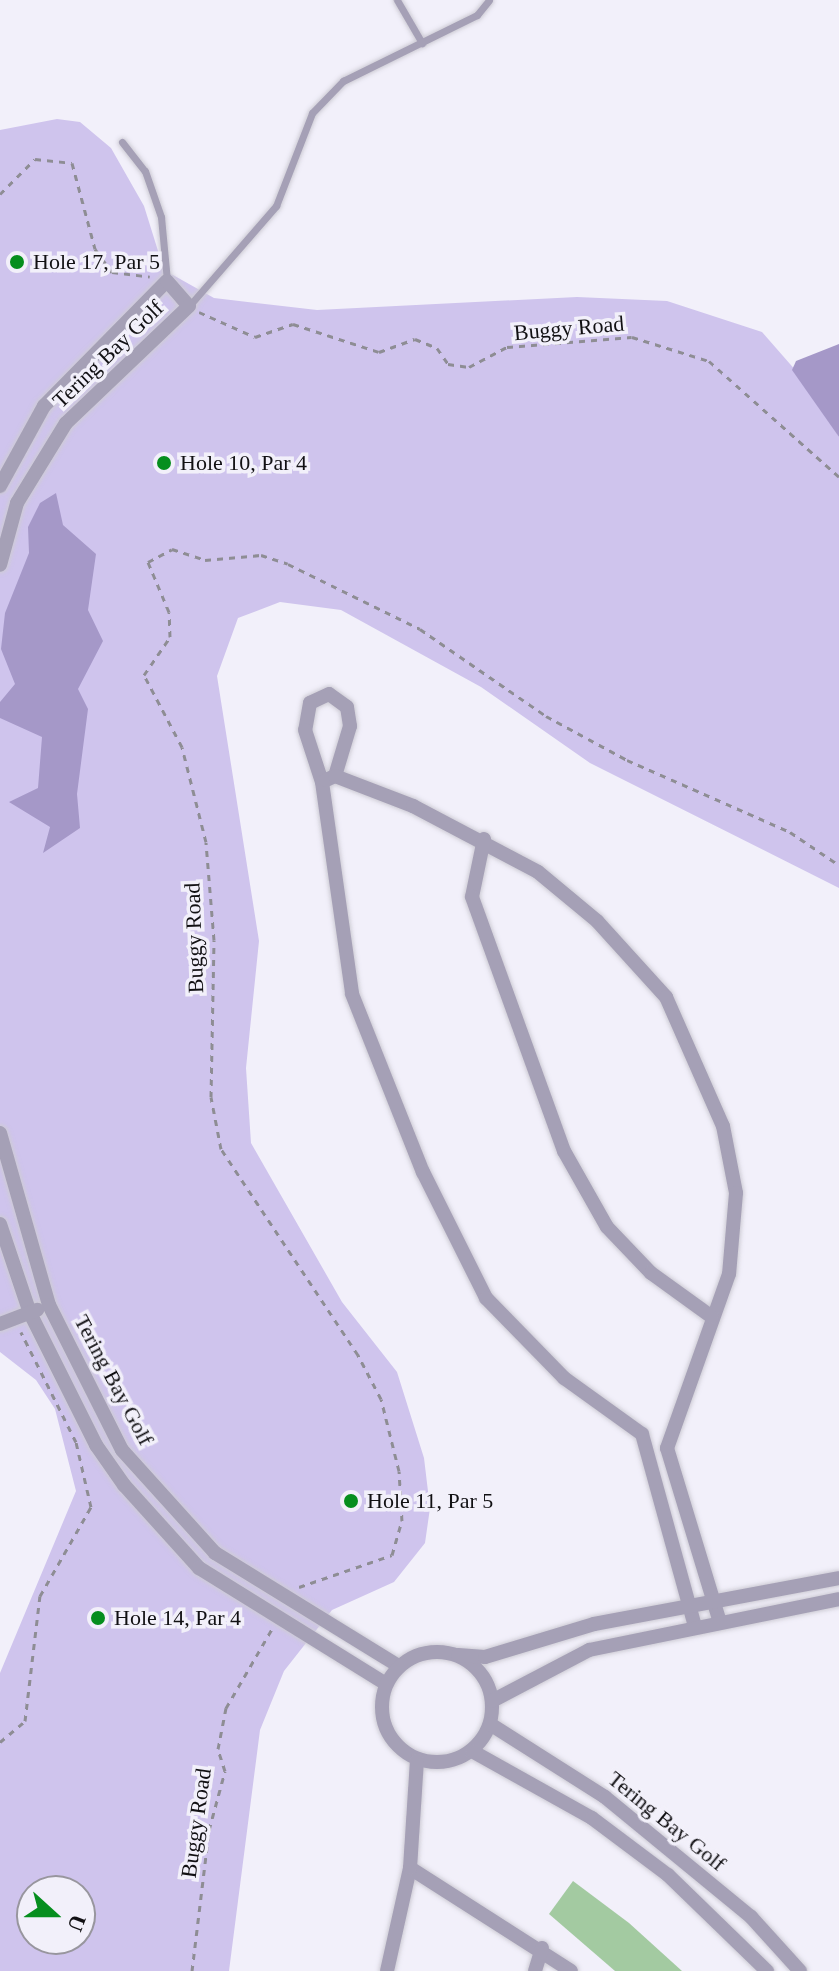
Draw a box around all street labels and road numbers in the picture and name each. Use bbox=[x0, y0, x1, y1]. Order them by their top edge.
street label: Tering Bay Golf bbox=[47, 295, 169, 413]
street label: Buggy Road bbox=[513, 310, 625, 346]
street label: Buggy Road bbox=[179, 882, 209, 994]
street label: Tering Bay Golf bbox=[69, 1310, 159, 1450]
street label: Tering Bay Golf bbox=[603, 1765, 731, 1877]
street label: Buggy Road bbox=[175, 1766, 217, 1880]

